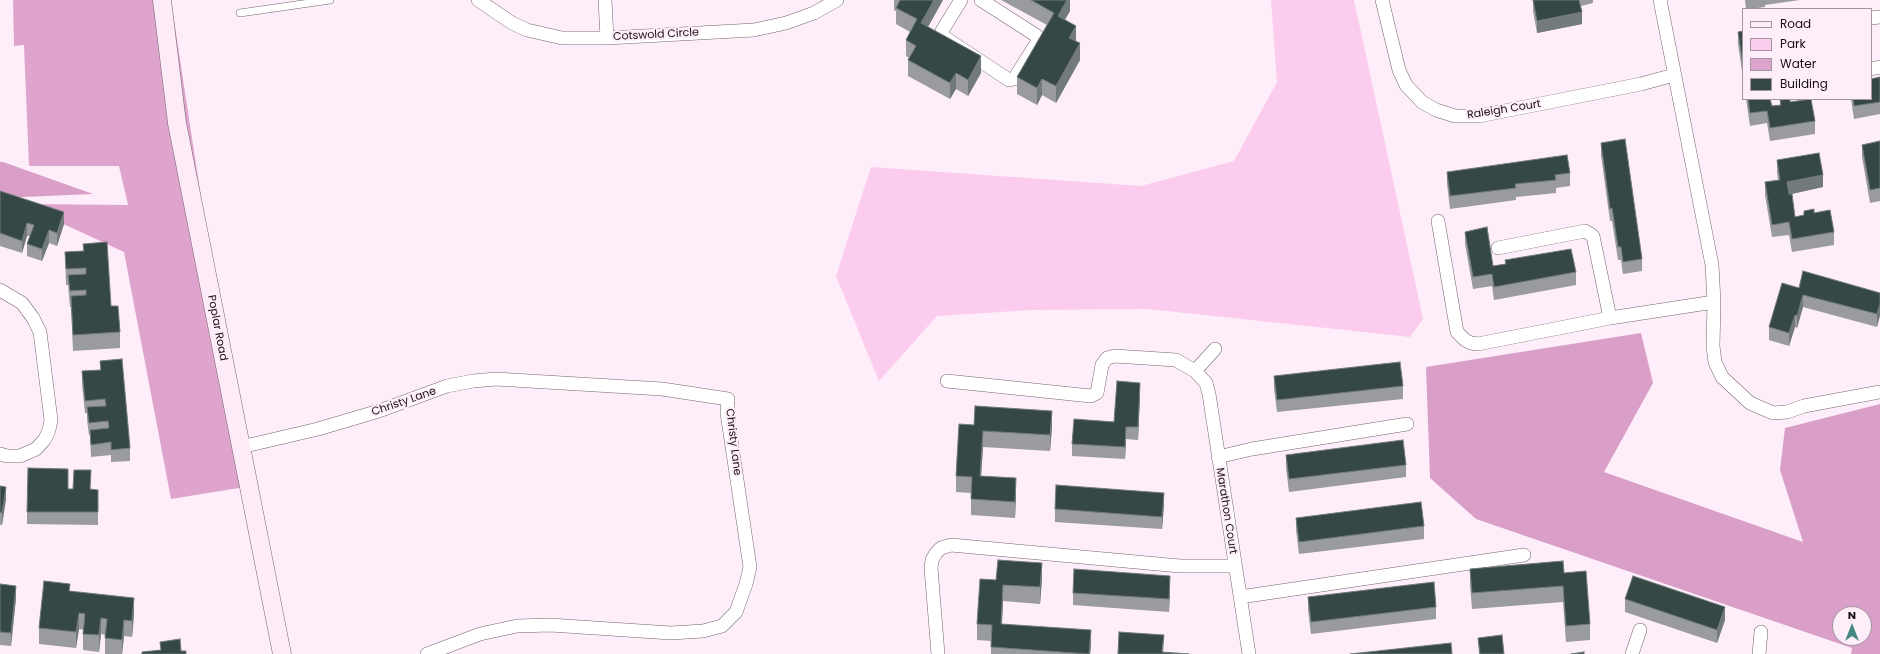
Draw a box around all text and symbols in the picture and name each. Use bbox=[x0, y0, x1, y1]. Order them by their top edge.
legend bbox=[1742, 8, 1872, 100]
text: Road bbox=[1780, 15, 1811, 32]
street label: Cotswold Circle bbox=[613, 26, 699, 44]
text: Park bbox=[1780, 35, 1806, 52]
text: Water bbox=[1780, 55, 1816, 72]
text: Building bbox=[1780, 75, 1828, 92]
street label: Raleigh Court bbox=[1466, 98, 1542, 122]
street label: Poplar Road bbox=[204, 294, 230, 362]
street label: Christy Lane bbox=[370, 385, 438, 419]
street label: Christy Lane bbox=[722, 408, 744, 476]
street label: Marathon Court bbox=[1213, 467, 1239, 555]
north arrow bbox=[1832, 606, 1872, 646]
text: N bbox=[1848, 607, 1856, 623]

